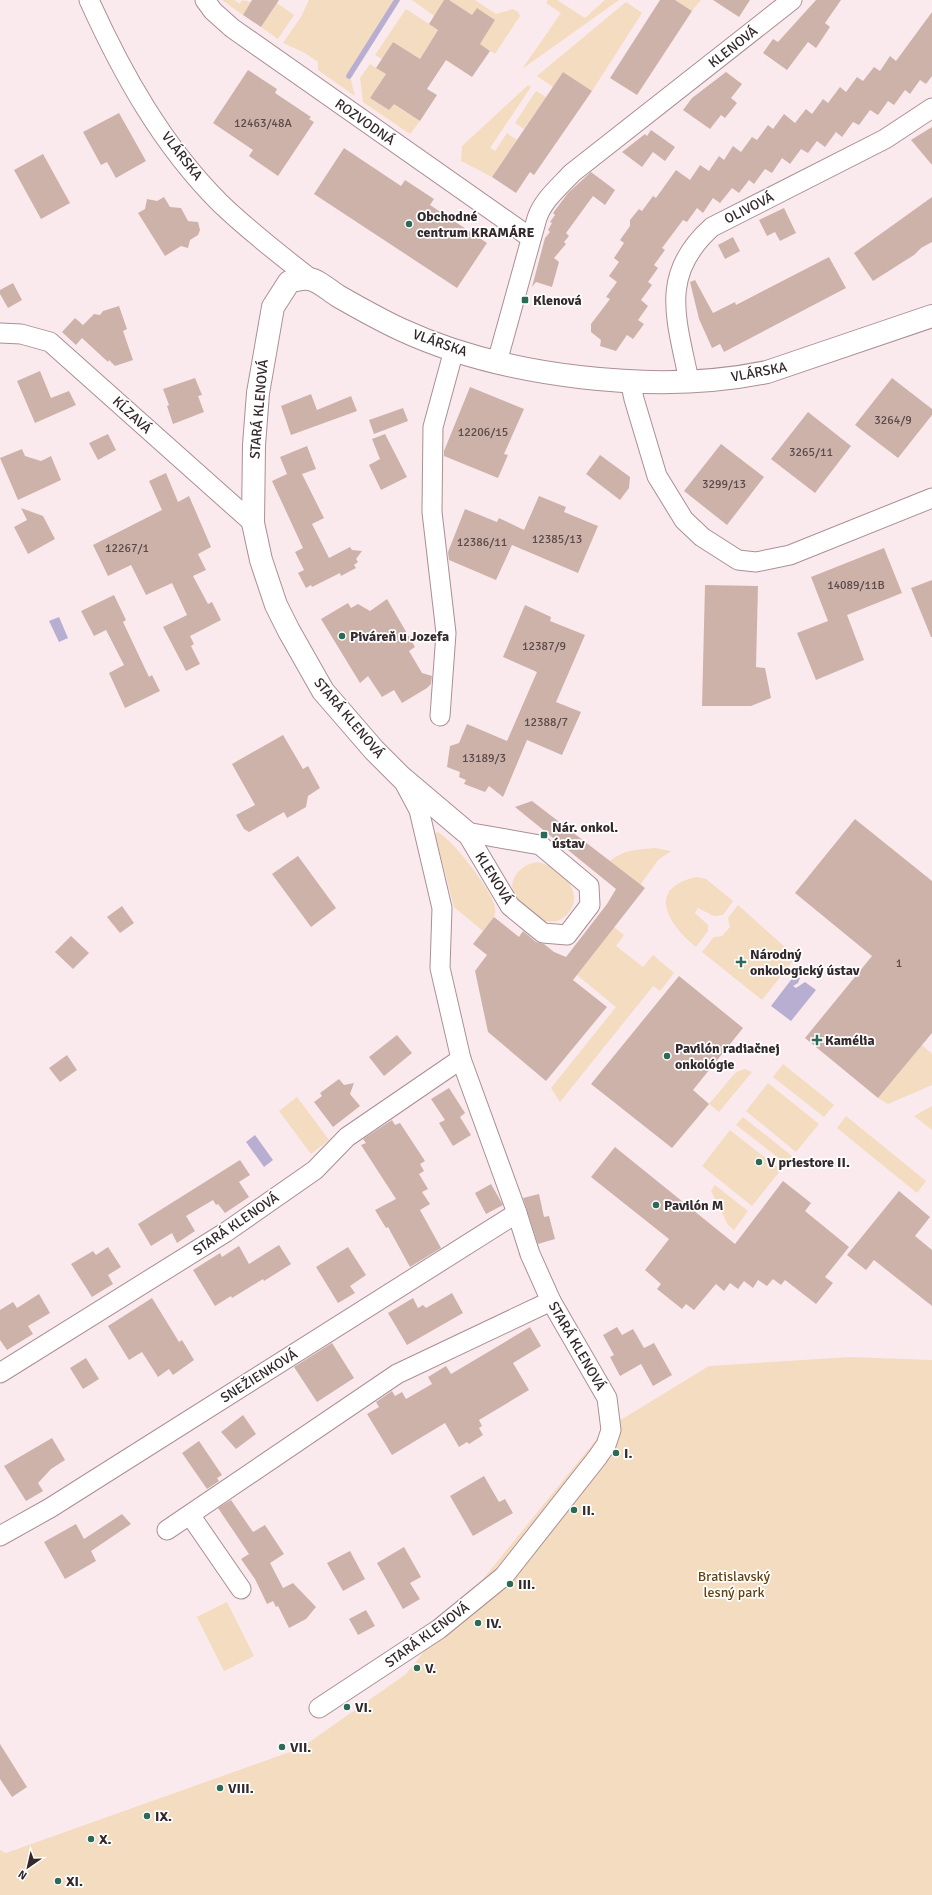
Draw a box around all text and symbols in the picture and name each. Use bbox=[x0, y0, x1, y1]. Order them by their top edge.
street label: KLENOVÁ bbox=[705, 22, 761, 72]
street label: ROZVODNÁ bbox=[332, 95, 399, 149]
house number: 12463/48A bbox=[234, 116, 293, 131]
street label: VLÁRSKA bbox=[158, 128, 206, 184]
street label: OLIVOVÁ bbox=[721, 188, 777, 228]
place label: Obchodné centrum KRAMÁRE bbox=[417, 208, 535, 241]
marker: Obchodné centrum KRAMÁRE bbox=[404, 219, 414, 229]
place label: Klenová bbox=[533, 292, 582, 309]
marker: Klenová bbox=[520, 295, 530, 305]
street label: VLÁRSKA bbox=[410, 326, 470, 360]
street label: STARÁ KLENOVÁ bbox=[246, 358, 272, 460]
street label: VLÁRSKA bbox=[729, 358, 789, 386]
street label: KĹZAVÁ bbox=[109, 393, 155, 438]
house number: 3264/9 bbox=[874, 413, 912, 428]
house number: 12206/15 bbox=[458, 425, 508, 440]
house number: 3265/11 bbox=[789, 445, 833, 460]
house number: 3299/13 bbox=[702, 477, 746, 492]
house number: 12385/13 bbox=[532, 532, 582, 547]
house number: 12386/11 bbox=[457, 535, 507, 550]
house number: 12267/1 bbox=[105, 541, 149, 556]
house number: 14089/11B bbox=[827, 578, 885, 593]
place label: Piváreň u Jozefa bbox=[350, 628, 449, 645]
marker: Piváreň u Jozefa bbox=[337, 631, 347, 641]
house number: 12387/9 bbox=[522, 639, 566, 654]
street label: STARÁ KLENOVÁ bbox=[310, 674, 388, 762]
house number: 12388/7 bbox=[524, 715, 568, 730]
house number: 13189/3 bbox=[462, 751, 506, 766]
place label: Nár. onkol. ústav bbox=[552, 819, 618, 852]
marker: Nár. onkol. ústav bbox=[539, 830, 549, 840]
street label: KLENOVÁ bbox=[471, 849, 517, 907]
place label: Národný onkologický ústav bbox=[750, 946, 860, 979]
marker: Národný onkologický ústav bbox=[735, 956, 747, 968]
house number: 1 bbox=[896, 956, 902, 971]
place label: Kamélia bbox=[825, 1032, 875, 1049]
marker: Kamélia bbox=[812, 1035, 822, 1045]
place label: Pavilón radiačnej onkológie bbox=[675, 1040, 780, 1073]
marker: Pavilón radiačnej onkológie bbox=[662, 1051, 672, 1061]
place label: V priestore II. bbox=[767, 1154, 850, 1171]
marker: V priestore II. bbox=[754, 1157, 764, 1167]
street label: STARÁ KLENOVÁ bbox=[190, 1189, 283, 1259]
place label: Pavilón M bbox=[664, 1197, 723, 1214]
marker: Pavilón M bbox=[651, 1200, 661, 1210]
street label: STARÁ KLENOVÁ bbox=[545, 1298, 610, 1394]
street label: SNEŽIENKOVÁ bbox=[217, 1345, 301, 1406]
place label: I. bbox=[624, 1445, 632, 1462]
marker: I. bbox=[611, 1448, 621, 1458]
place label: II. bbox=[582, 1502, 595, 1519]
marker: II. bbox=[569, 1505, 579, 1515]
park label: Bratislavský lesný park bbox=[698, 1568, 771, 1601]
place label: III. bbox=[518, 1576, 535, 1593]
marker: III. bbox=[505, 1579, 515, 1589]
street label: STARÁ KLENOVÁ bbox=[382, 1599, 473, 1671]
place label: IV. bbox=[486, 1615, 502, 1632]
marker: IV. bbox=[473, 1618, 483, 1628]
place label: V. bbox=[425, 1660, 436, 1677]
marker: V. bbox=[412, 1663, 422, 1673]
place label: VI. bbox=[355, 1699, 372, 1716]
marker: VI. bbox=[342, 1702, 352, 1712]
place label: VII. bbox=[290, 1739, 311, 1756]
marker: VII. bbox=[277, 1742, 287, 1752]
place label: VIII. bbox=[228, 1780, 254, 1797]
marker: VIII. bbox=[215, 1783, 225, 1793]
place label: IX. bbox=[155, 1808, 172, 1825]
marker: IX. bbox=[142, 1811, 152, 1821]
place label: X. bbox=[99, 1831, 112, 1848]
marker: X. bbox=[86, 1834, 96, 1844]
north arrow bbox=[8, 1847, 48, 1887]
text: N bbox=[16, 1867, 29, 1882]
place label: XI. bbox=[66, 1873, 83, 1890]
marker: XI. bbox=[53, 1876, 63, 1886]

